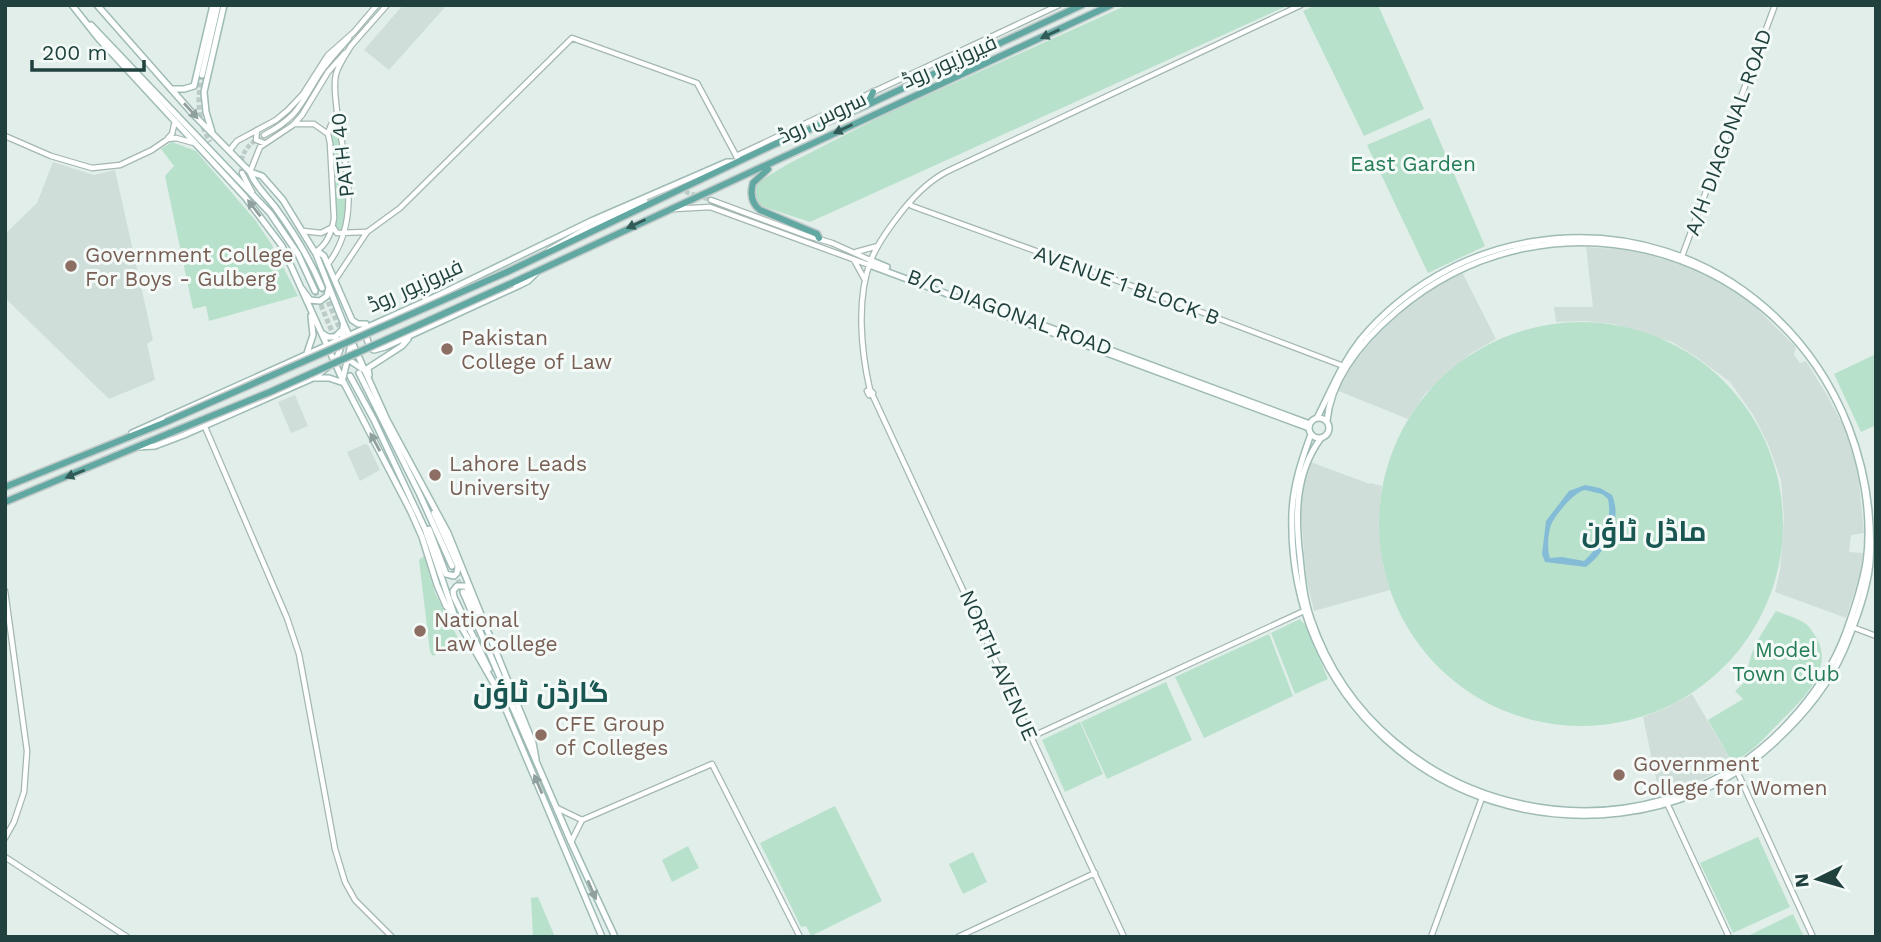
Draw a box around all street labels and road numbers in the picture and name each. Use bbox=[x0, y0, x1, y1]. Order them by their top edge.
street label: A/H DIAGONAL ROAD bbox=[1679, 25, 1777, 239]
street label: فیروزپور روڈ bbox=[898, 29, 1001, 95]
street label: سروس روڈ bbox=[774, 86, 871, 149]
street label: PATH 40 bbox=[325, 111, 359, 199]
street label: AVENUE 1 BLOCK B bbox=[1031, 240, 1223, 330]
street label: فیروزپور روڈ bbox=[364, 253, 467, 319]
street label: B/C DIAGONAL ROAD bbox=[904, 263, 1116, 361]
street label: NORTH AVENUE bbox=[955, 586, 1043, 744]

